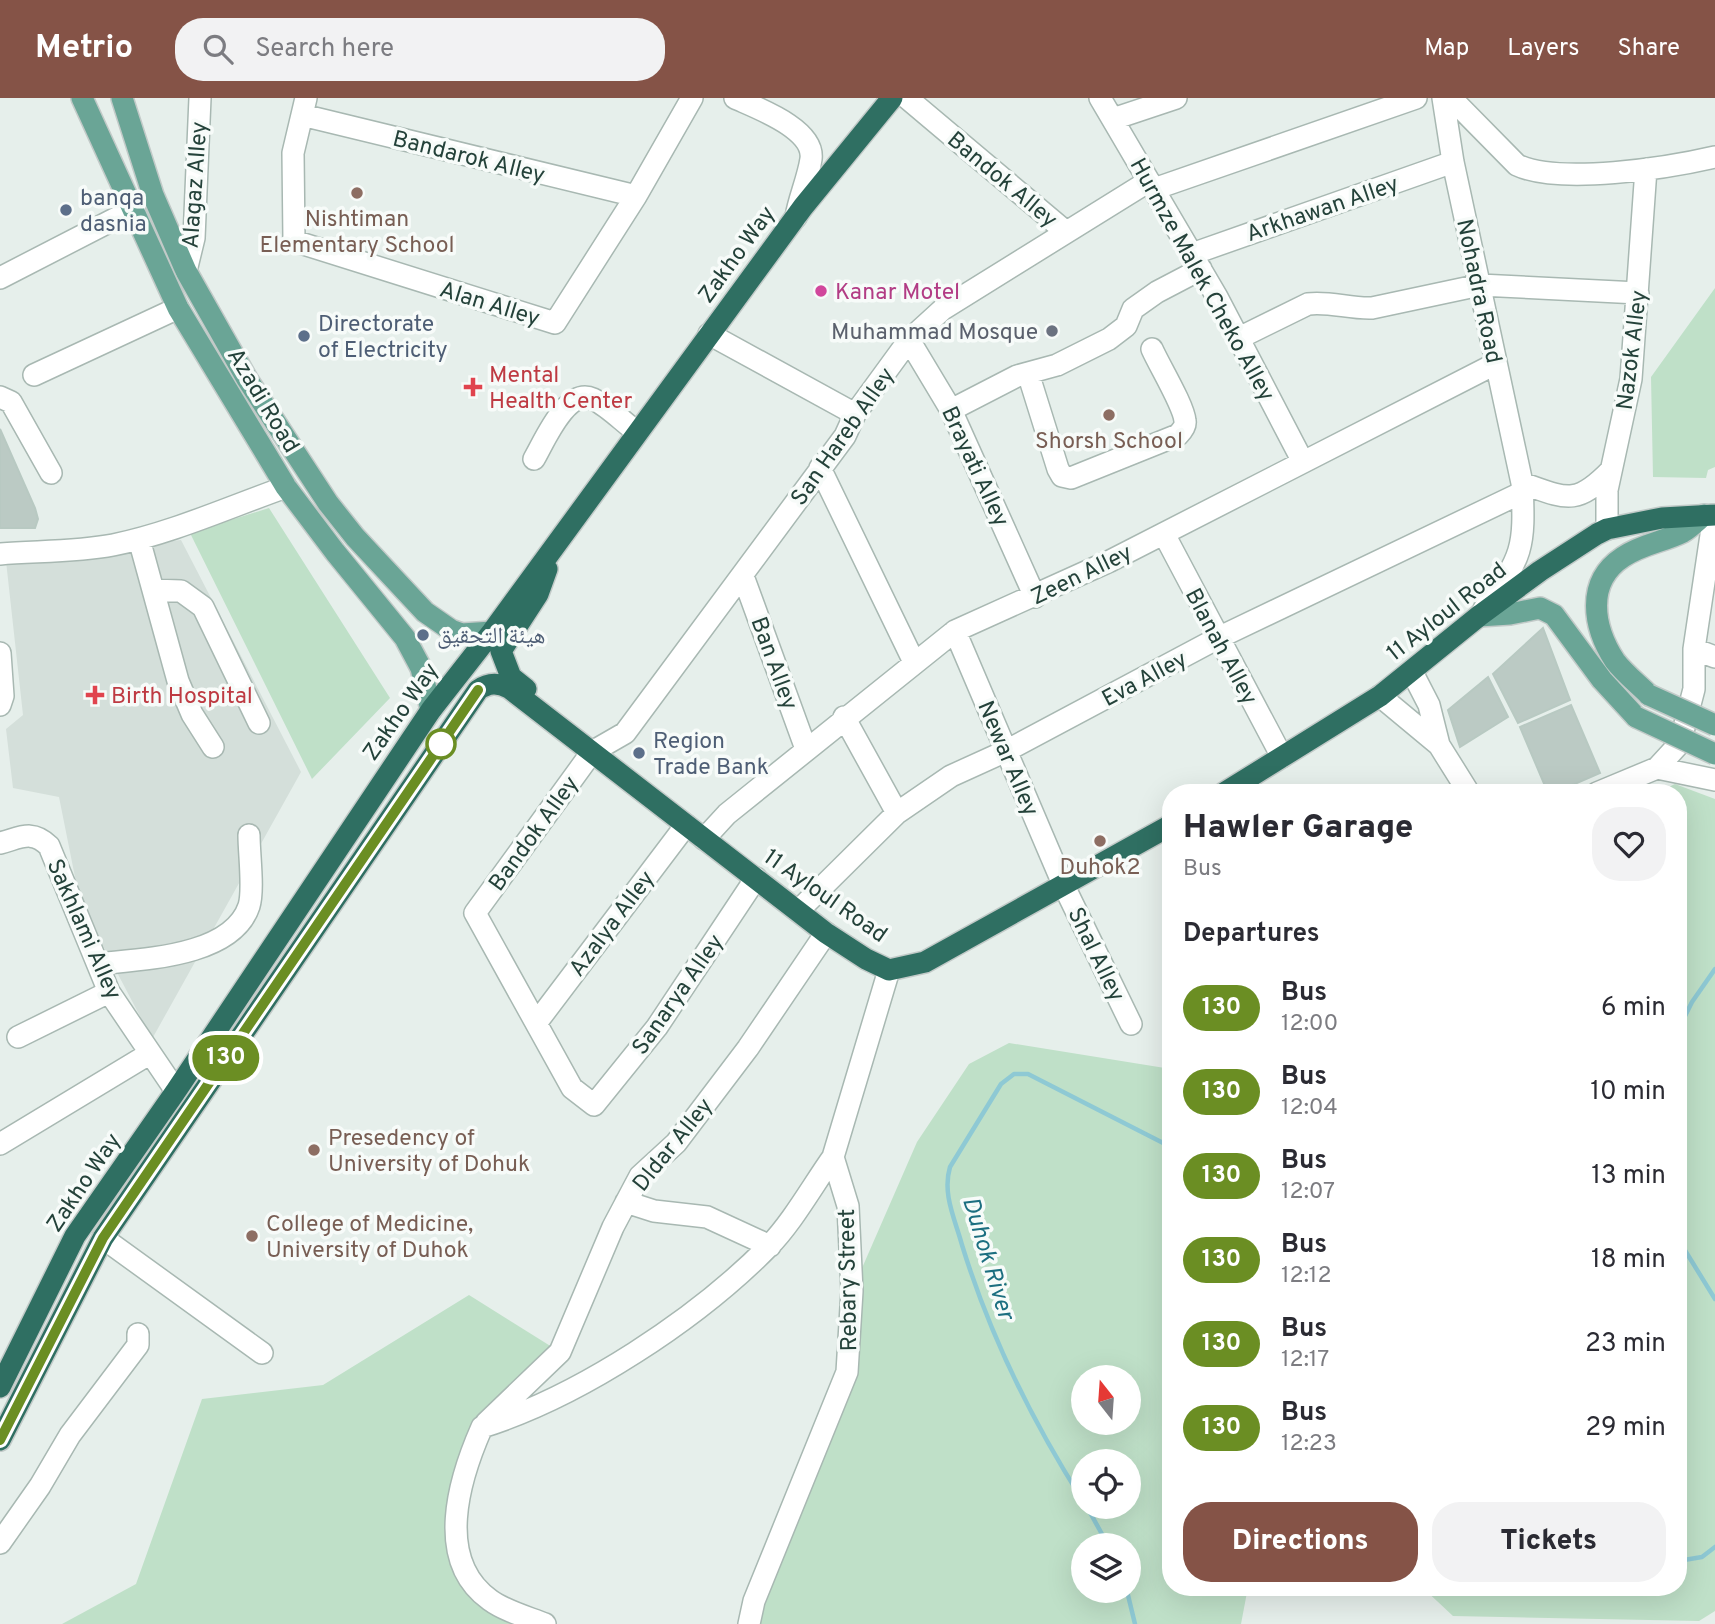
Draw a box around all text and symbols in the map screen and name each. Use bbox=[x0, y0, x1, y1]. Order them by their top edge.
search box bbox=[175, 18, 665, 81]
text: Metrio bbox=[35, 28, 133, 70]
icon: search bbox=[199, 30, 237, 68]
text: Search here bbox=[255, 33, 394, 66]
text: Map bbox=[1424, 34, 1469, 64]
text: Layers bbox=[1507, 34, 1579, 64]
text: Share bbox=[1617, 34, 1680, 64]
street label: Alagaz Alley bbox=[178, 121, 215, 250]
street label: Bandarok Alley bbox=[389, 125, 548, 191]
street label: Bandok Alley bbox=[940, 126, 1062, 235]
street label: Hurmze Malek Cheko Alley bbox=[1122, 153, 1280, 407]
street label: Arkhawan Alley bbox=[1243, 171, 1403, 250]
place label: banqa dasnia bbox=[80, 185, 147, 240]
marker: Nishtiman Elementary School bbox=[349, 185, 365, 201]
street label: Zakho Way bbox=[693, 201, 783, 310]
marker: banqa dasnia bbox=[58, 202, 74, 218]
place label: Nishtiman Elementary School bbox=[259, 206, 455, 261]
street label: Nohadra Road bbox=[1448, 217, 1507, 366]
street label: Alan Alley bbox=[436, 276, 543, 334]
place label: Kanar Motel bbox=[835, 279, 960, 308]
marker: Kanar Motel bbox=[813, 283, 829, 299]
street label: Nazok Alley bbox=[1612, 289, 1655, 412]
place label: Directorate of Electricity bbox=[318, 311, 448, 366]
place label: Muhammad Mosque bbox=[831, 319, 1038, 348]
marker: Muhammad Mosque bbox=[1044, 323, 1060, 339]
marker: Directorate of Electricity bbox=[296, 328, 312, 344]
street label: Azadi Road bbox=[219, 344, 304, 459]
place label: Mental Health Center bbox=[489, 362, 632, 417]
street label: San Hareb Alley bbox=[786, 363, 902, 512]
marker: Mental Health Center bbox=[463, 377, 483, 397]
street label: Brayati Alley bbox=[933, 402, 1014, 532]
marker: Shorsh School bbox=[1101, 407, 1117, 423]
place label: Shorsh School bbox=[1035, 428, 1183, 457]
street label: Zeen Alley bbox=[1027, 539, 1137, 613]
street label: 11 Ayloul Road bbox=[1382, 557, 1514, 669]
street label: Blanah Alley bbox=[1177, 584, 1263, 710]
street label: Ban Alley bbox=[742, 613, 803, 714]
place label: هيئة التحقيق bbox=[437, 623, 545, 652]
marker: هيئة التحقيق bbox=[415, 627, 431, 643]
street label: Eva Alley bbox=[1098, 646, 1193, 715]
street label: Zakho Way bbox=[358, 658, 446, 767]
place label: Birth Hospital bbox=[111, 683, 253, 712]
marker: Birth Hospital bbox=[85, 685, 105, 705]
street label: Newar Alley bbox=[969, 697, 1044, 821]
place label: Region Trade Bank bbox=[653, 728, 769, 783]
unlabelled marker bbox=[426, 729, 456, 759]
marker: Region Trade Bank bbox=[631, 745, 647, 761]
street label: Bandok Alley bbox=[484, 771, 586, 898]
button: heart bbox=[1592, 807, 1666, 881]
text: Hawler Garage bbox=[1183, 808, 1413, 850]
marker: Duhok2 bbox=[1092, 833, 1108, 849]
street label: 11 Ayloul Road bbox=[757, 844, 892, 950]
place label: Duhok2 bbox=[1059, 854, 1141, 883]
street label: Sakhlami Alley bbox=[39, 855, 127, 1005]
text: Bus bbox=[1183, 855, 1222, 884]
street label: Azalya Alley bbox=[564, 866, 662, 983]
street label: Shal Alley bbox=[1060, 903, 1130, 1007]
text: Departures bbox=[1183, 918, 1320, 951]
street label: Sanarya Alley bbox=[627, 929, 731, 1061]
text: Bus bbox=[1281, 977, 1327, 1010]
text: 6 min bbox=[1601, 992, 1666, 1025]
text: 130 bbox=[1202, 993, 1241, 1023]
text: 12:00 bbox=[1281, 1010, 1338, 1039]
line badge: 130 bbox=[186, 1035, 266, 1081]
text: 130 bbox=[206, 1043, 246, 1073]
text: Bus bbox=[1281, 1061, 1327, 1094]
text: 10 min bbox=[1590, 1076, 1666, 1109]
text: 130 bbox=[1202, 1077, 1241, 1107]
street label: Dldar Alley bbox=[627, 1093, 721, 1198]
text: 12:04 bbox=[1281, 1094, 1338, 1123]
place label: Presedency of University of Dohuk bbox=[328, 1125, 530, 1180]
street label: Zakho Way bbox=[41, 1128, 129, 1238]
marker: Presedency of University of Dohuk bbox=[306, 1142, 322, 1158]
text: Bus bbox=[1281, 1145, 1327, 1178]
text: 13 min bbox=[1591, 1160, 1666, 1193]
text: 130 bbox=[1202, 1161, 1241, 1191]
text: 12:07 bbox=[1281, 1178, 1335, 1207]
water label: Duhok River bbox=[954, 1194, 1021, 1325]
street label: Rebary Street bbox=[834, 1208, 865, 1352]
place label: College of Medicine, University of Duhok bbox=[266, 1211, 473, 1266]
marker: College of Medicine, University of Duhok bbox=[244, 1228, 260, 1244]
text: Bus bbox=[1281, 1229, 1327, 1262]
text: 18 min bbox=[1591, 1244, 1666, 1277]
text: 130 bbox=[1202, 1245, 1241, 1275]
text: 12:12 bbox=[1281, 1262, 1332, 1291]
text: Bus bbox=[1281, 1313, 1327, 1346]
text: 23 min bbox=[1585, 1328, 1666, 1361]
text: 130 bbox=[1202, 1329, 1241, 1359]
text: 12:17 bbox=[1281, 1346, 1329, 1375]
north arrow bbox=[1071, 1365, 1141, 1435]
map controls bbox=[1071, 1365, 1141, 1603]
text: Bus bbox=[1281, 1397, 1327, 1430]
text: 29 min bbox=[1585, 1412, 1666, 1445]
text: 130 bbox=[1202, 1413, 1241, 1443]
text: 12:23 bbox=[1281, 1430, 1337, 1459]
button: locate bbox=[1071, 1449, 1141, 1519]
button: Directions bbox=[1183, 1502, 1418, 1582]
button: Tickets bbox=[1432, 1502, 1666, 1582]
button: layers bbox=[1071, 1533, 1141, 1603]

